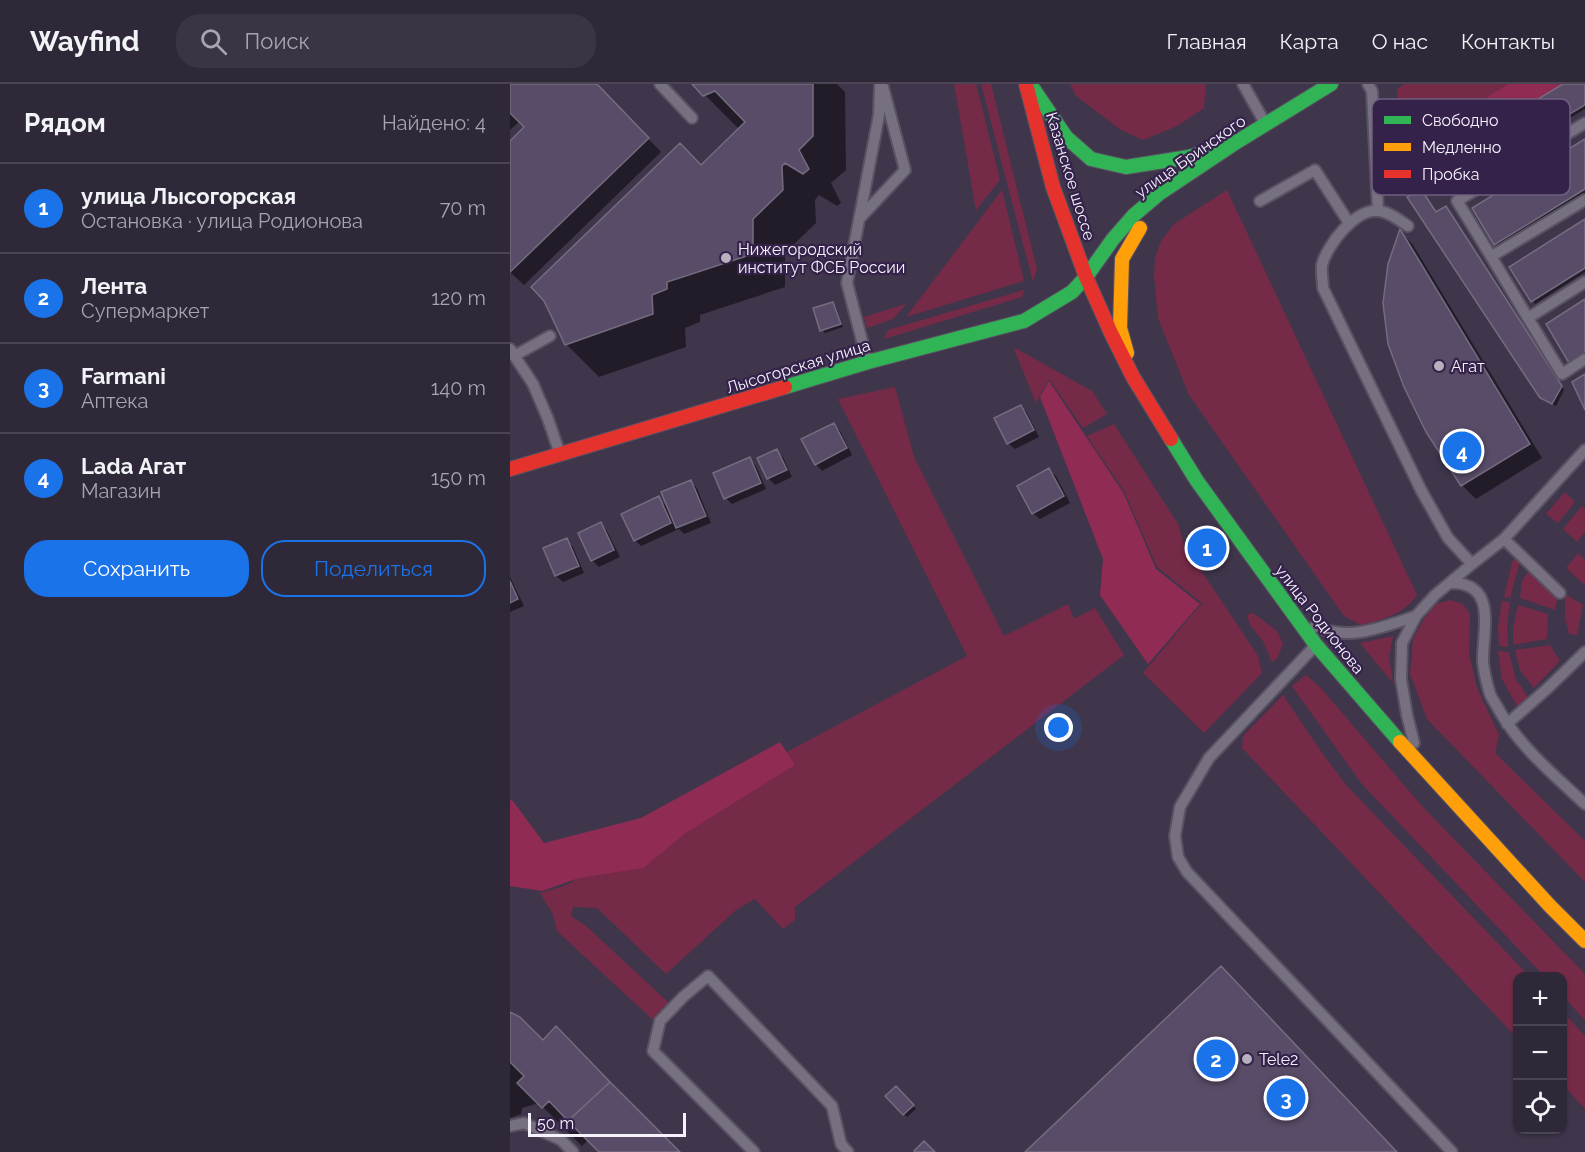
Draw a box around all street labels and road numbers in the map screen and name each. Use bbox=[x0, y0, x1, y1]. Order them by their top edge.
street label: Казанское шоссе bbox=[1042, 110, 1099, 243]
street label: улица Бринского bbox=[1131, 111, 1249, 202]
street label: Лысогорская улица bbox=[724, 336, 872, 397]
street label: улица Родионова bbox=[1271, 561, 1368, 678]

